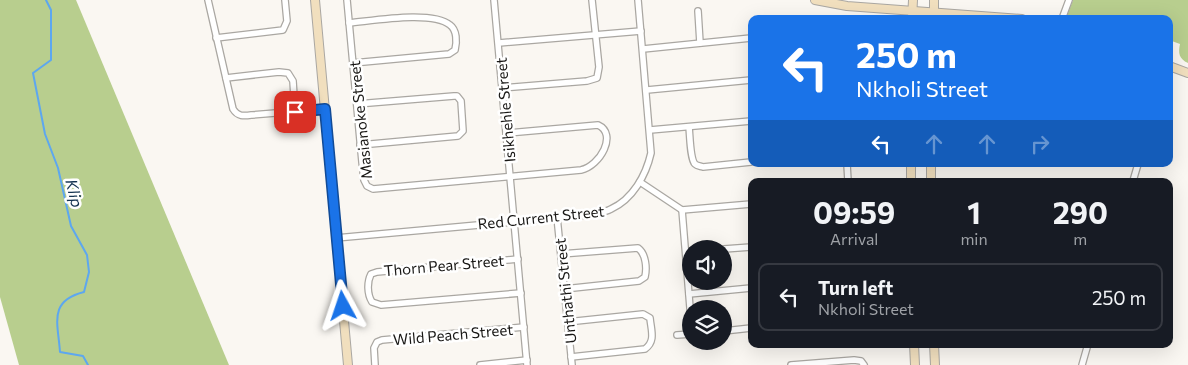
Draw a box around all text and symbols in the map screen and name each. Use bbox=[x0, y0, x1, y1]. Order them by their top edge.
text: 250 m bbox=[856, 32, 957, 75]
icon: left bbox=[773, 35, 838, 100]
street label: Isikhehle Street bbox=[491, 57, 519, 163]
street label: Masianoke Street bbox=[345, 60, 375, 180]
text: Nkholi Street bbox=[856, 75, 988, 102]
pin bbox=[274, 91, 316, 133]
icon: arrive bbox=[281, 98, 309, 126]
icon: left bbox=[867, 130, 895, 158]
icon: ahead bbox=[920, 130, 948, 158]
icon: ahead bbox=[973, 130, 1001, 158]
icon: right bbox=[1026, 130, 1054, 158]
water label: Klip bbox=[62, 177, 88, 209]
text: 09:59 bbox=[813, 193, 895, 230]
text: 1 bbox=[967, 193, 981, 230]
text: 290 bbox=[1053, 193, 1108, 230]
street label: Red Current Street bbox=[477, 201, 605, 233]
text: Arrival bbox=[830, 229, 878, 248]
text: min bbox=[960, 229, 988, 248]
text: m bbox=[1073, 229, 1087, 248]
street label: Unthathi Street bbox=[551, 237, 579, 345]
map controls bbox=[682, 240, 732, 350]
button: sound bbox=[682, 240, 732, 290]
street label: Thorn Pear Street bbox=[383, 251, 505, 279]
text: Turn left bbox=[818, 276, 893, 299]
position arrow bbox=[316, 279, 368, 331]
icon: left bbox=[775, 283, 803, 311]
text: 250 m bbox=[1092, 286, 1146, 309]
text: Nkholi Street bbox=[818, 299, 914, 318]
button: layers bbox=[682, 300, 732, 350]
street label: Wild Peach Street bbox=[392, 320, 514, 348]

